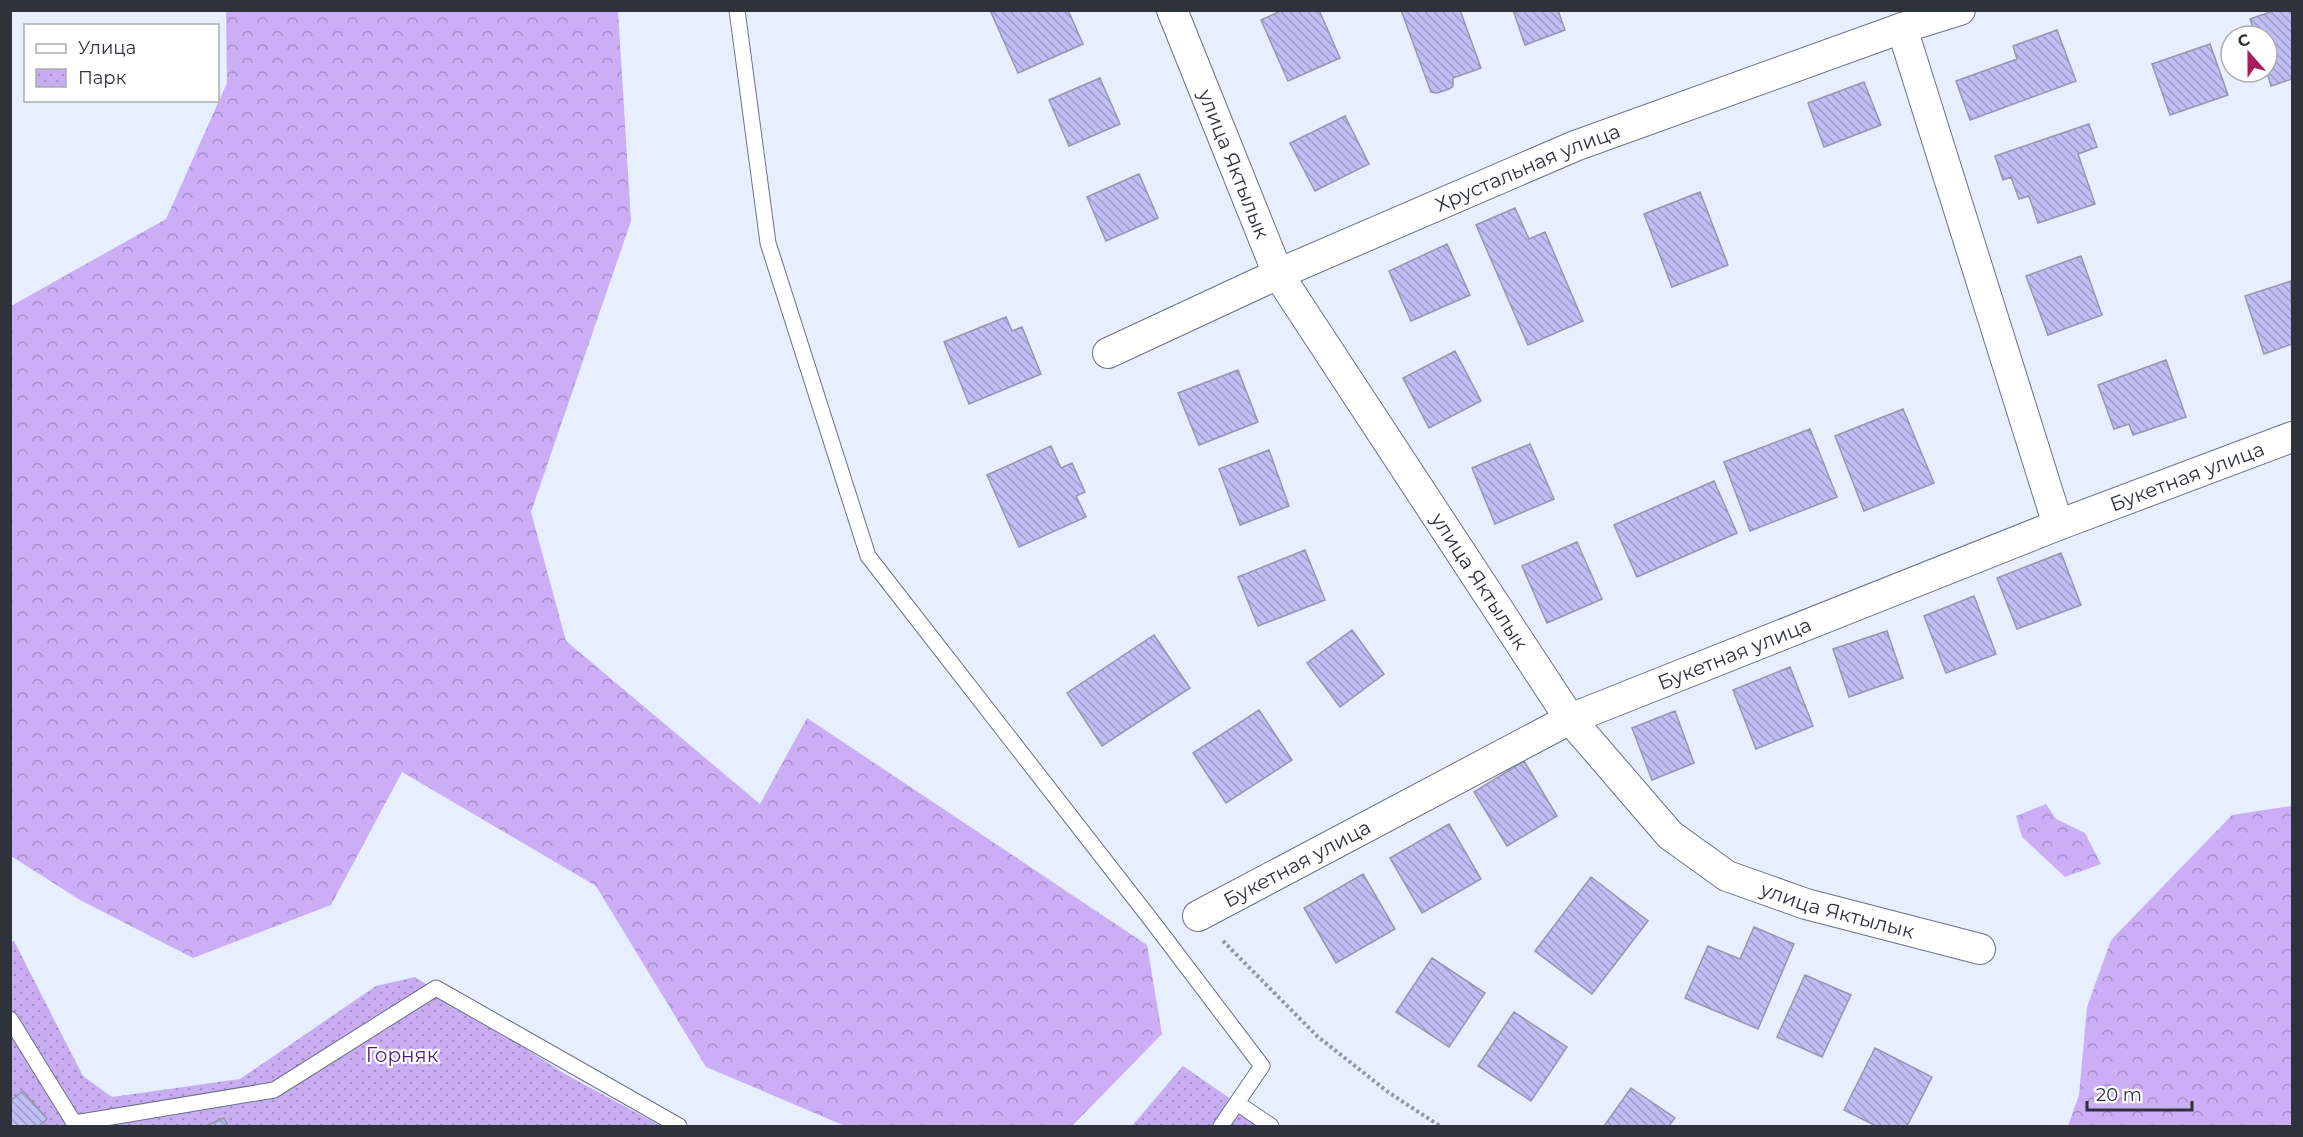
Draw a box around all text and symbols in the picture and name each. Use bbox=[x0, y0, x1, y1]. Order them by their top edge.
legend bbox=[24, 24, 219, 102]
north arrow bbox=[2219, 24, 2279, 84]
text: С bbox=[2235, 29, 2253, 51]
text: Улица bbox=[78, 37, 136, 59]
text: Парк bbox=[78, 67, 127, 89]
street label: улица Яктылык bbox=[1193, 85, 1275, 243]
street label: Хрустальная улица bbox=[1432, 119, 1624, 217]
street label: Букетная улица bbox=[2107, 437, 2268, 516]
street label: улица Яктылык bbox=[1425, 507, 1533, 655]
street label: Букетная улица bbox=[1654, 612, 1815, 695]
street label: Букетная улица bbox=[1219, 815, 1375, 912]
street label: улица Яктылык bbox=[1756, 877, 1917, 944]
park label: Горняк bbox=[366, 1043, 439, 1067]
scale bar bbox=[2087, 1074, 2192, 1112]
text: 20 m bbox=[2096, 1084, 2142, 1106]

